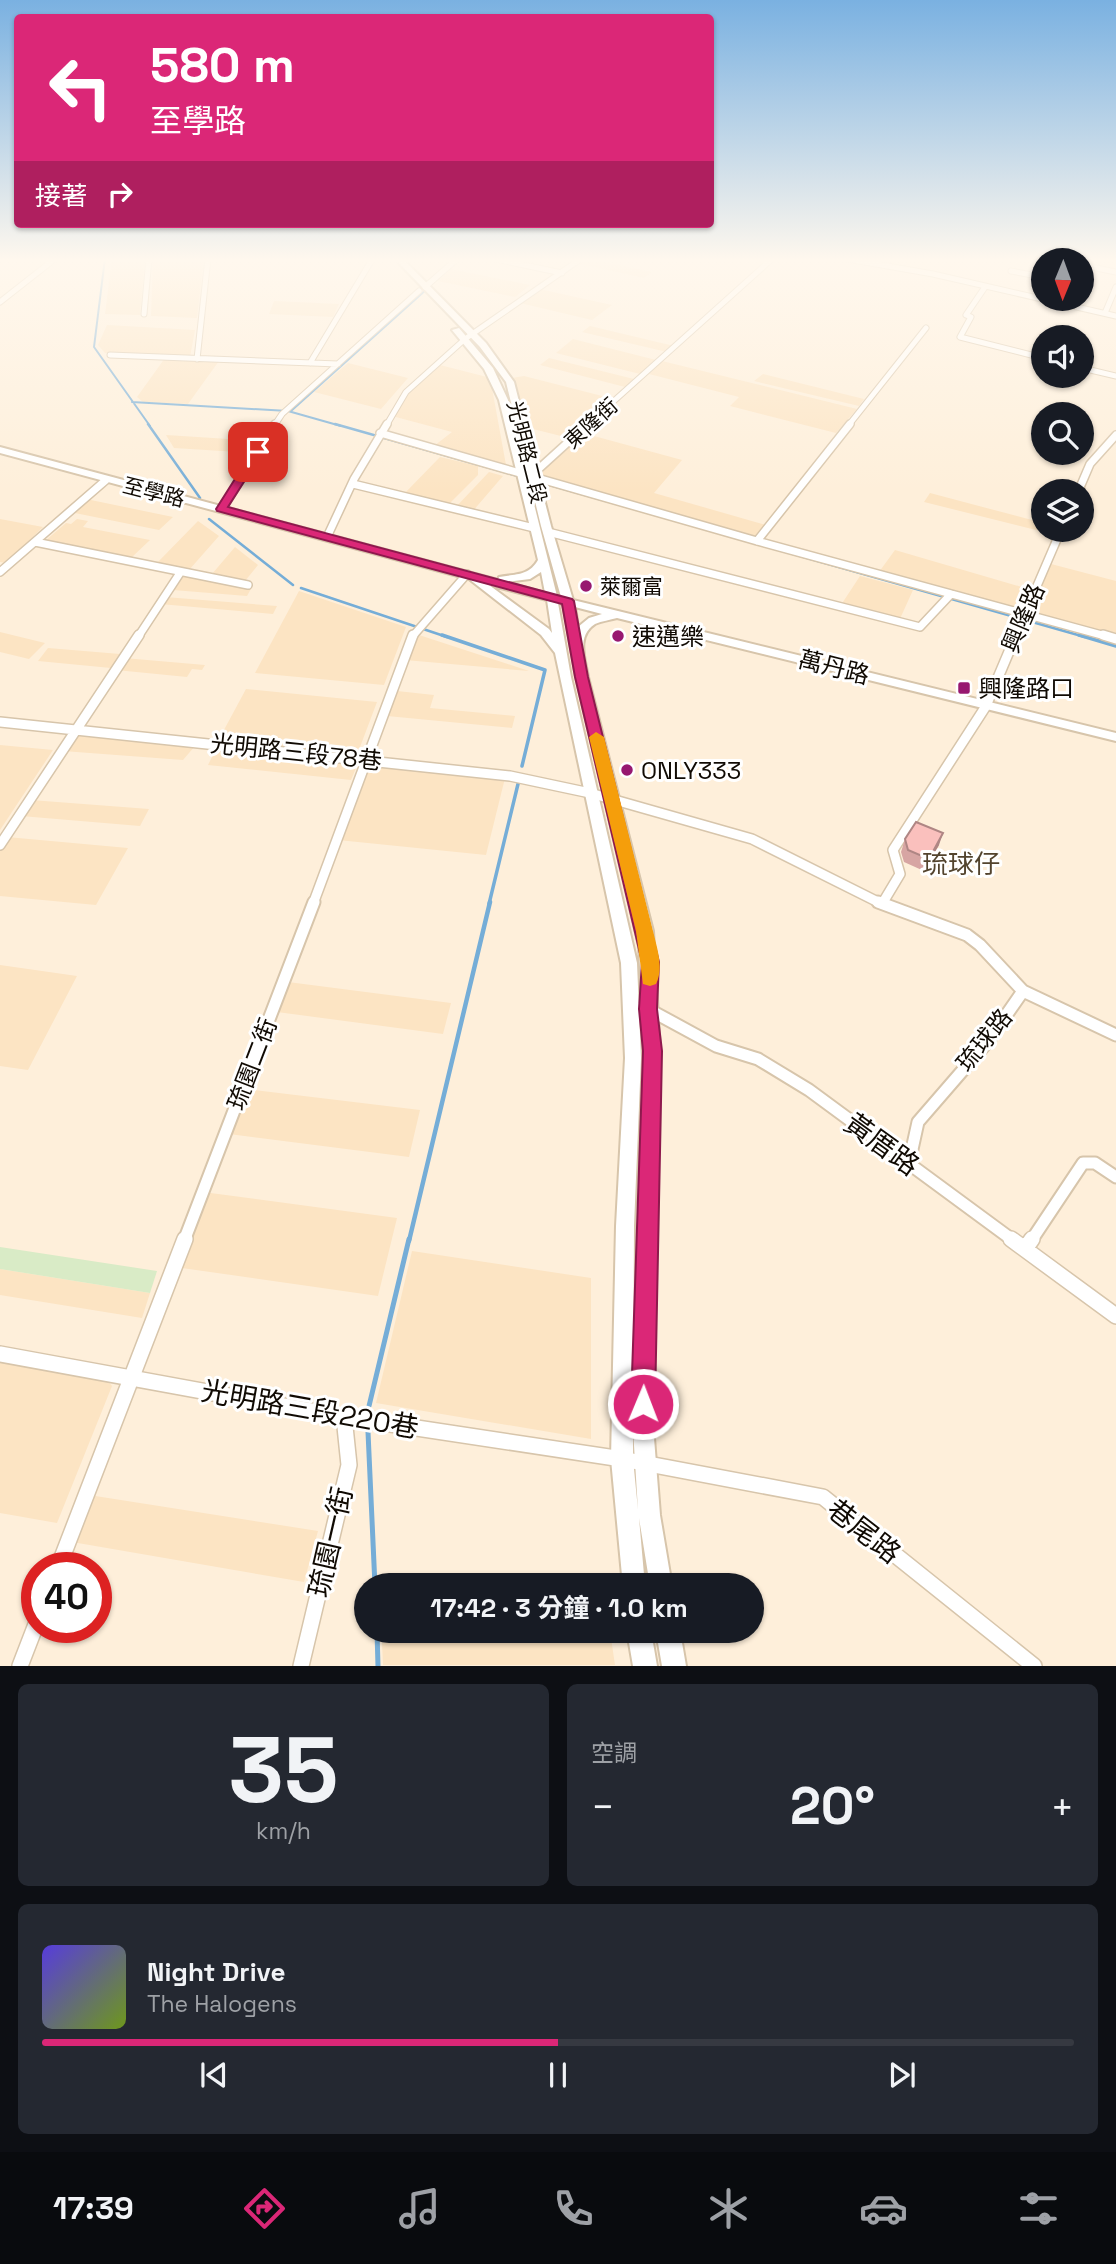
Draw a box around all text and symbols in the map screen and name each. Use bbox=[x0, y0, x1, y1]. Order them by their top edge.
text: 580 m bbox=[150, 34, 295, 96]
icon: left bbox=[35, 42, 126, 133]
text: 至學路 bbox=[150, 101, 246, 141]
icon: right bbox=[101, 175, 139, 213]
text: 接著 bbox=[35, 179, 87, 213]
north arrow bbox=[1031, 248, 1094, 312]
map controls bbox=[1031, 248, 1094, 542]
button: sound bbox=[1031, 325, 1094, 388]
street label: 東隆街 bbox=[559, 392, 623, 454]
street label: 光明路二段 bbox=[501, 398, 553, 506]
button: search bbox=[1031, 402, 1094, 465]
pin bbox=[228, 422, 288, 482]
icon: arrive bbox=[239, 433, 277, 471]
street label: 至學路 bbox=[120, 471, 188, 513]
button: layers bbox=[1031, 479, 1094, 542]
place label: 萊爾富 bbox=[600, 573, 663, 600]
marker: 萊爾富 bbox=[578, 578, 594, 594]
street label: 興隆路 bbox=[995, 579, 1051, 657]
place label: 速邁樂 bbox=[632, 621, 704, 652]
marker: 速邁樂 bbox=[610, 628, 626, 644]
street label: 萬丹路 bbox=[795, 643, 873, 691]
place label: 興隆路口 bbox=[978, 673, 1074, 704]
marker: 興隆路口 bbox=[956, 680, 972, 696]
street label: 光明路三段78巷 bbox=[209, 728, 383, 776]
place label: ONLY333 bbox=[641, 755, 741, 786]
marker: ONLY333 bbox=[619, 762, 635, 778]
district label: 琉球仔 bbox=[922, 847, 1000, 881]
street label: 琉球路 bbox=[949, 1002, 1019, 1078]
street label: 琉園二街 bbox=[220, 1014, 284, 1114]
street label: 黃厝路 bbox=[837, 1105, 927, 1183]
position arrow bbox=[606, 1367, 680, 1441]
street label: 光明路三段220巷 bbox=[199, 1372, 421, 1446]
street label: 琉園一街 bbox=[300, 1483, 360, 1601]
street label: 巷尾路 bbox=[820, 1491, 908, 1571]
speed limit sign: 40 bbox=[21, 1552, 112, 1643]
text: 17:42 · 3 分鐘 · 1.0 km bbox=[430, 1591, 688, 1625]
text: 35 bbox=[229, 1712, 338, 1829]
text: 空調 bbox=[591, 1738, 637, 1768]
text: 20° bbox=[790, 1773, 875, 1839]
text: − bbox=[591, 1783, 615, 1831]
text: + bbox=[1050, 1783, 1074, 1831]
text: km/h bbox=[256, 1816, 311, 1846]
text: Night Drive bbox=[147, 1955, 285, 1989]
text: The Halogens bbox=[147, 1989, 297, 2019]
icon: previous bbox=[195, 2056, 233, 2094]
icon: pause bbox=[539, 2056, 577, 2094]
icon: next bbox=[883, 2056, 921, 2094]
icon: directions bbox=[240, 2184, 289, 2233]
icon: music bbox=[395, 2184, 444, 2233]
icon: phone bbox=[549, 2184, 598, 2233]
icon: climate bbox=[704, 2184, 753, 2233]
icon: car bbox=[859, 2184, 908, 2233]
icon: filters bbox=[1014, 2184, 1063, 2233]
text: 17:39 bbox=[53, 2188, 134, 2228]

